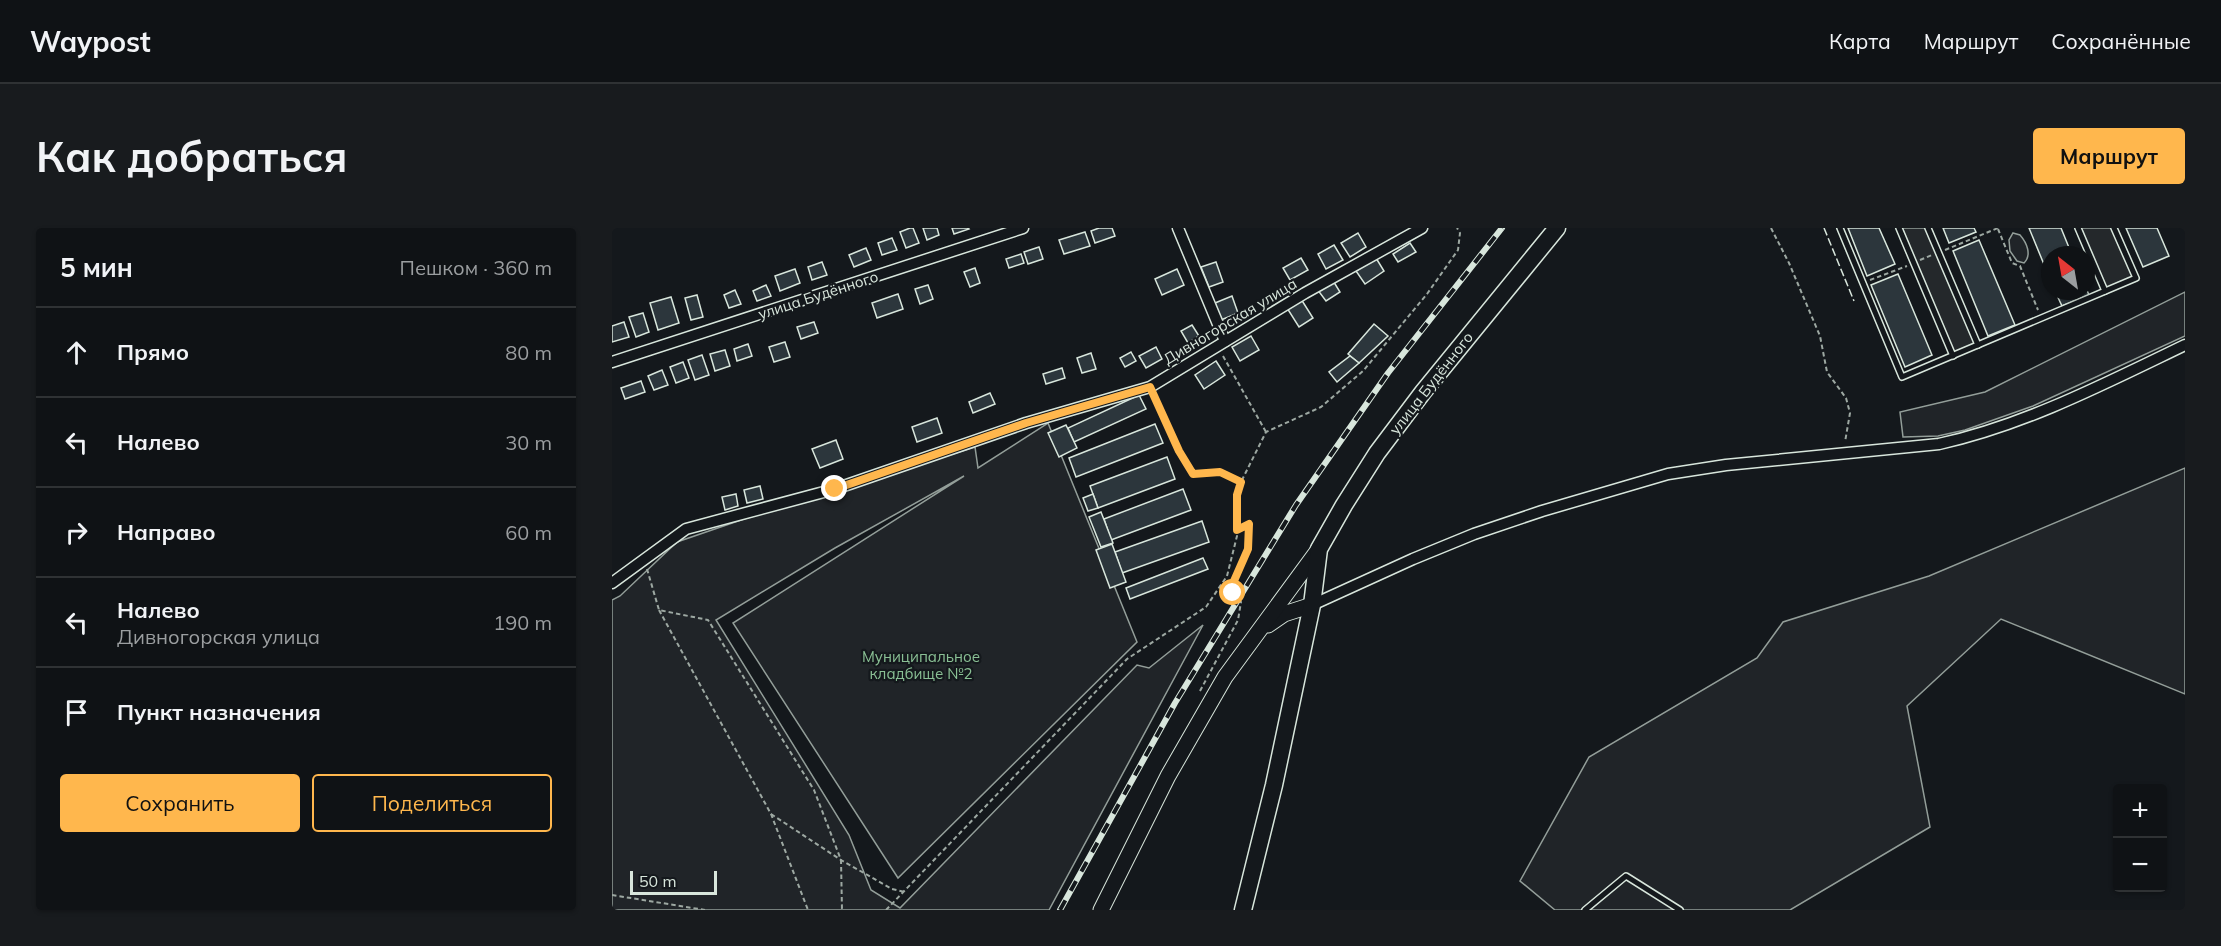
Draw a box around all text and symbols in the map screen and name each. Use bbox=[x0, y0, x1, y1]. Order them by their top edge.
text: Waypost bbox=[30, 24, 151, 59]
text: Карта bbox=[1829, 28, 1891, 54]
text: Маршрут bbox=[1924, 28, 2018, 54]
text: Сохранённые bbox=[2051, 28, 2191, 54]
button: Маршрут bbox=[2033, 128, 2185, 184]
text: Как добраться bbox=[36, 130, 348, 183]
north arrow bbox=[2041, 246, 2095, 300]
text: 5 мин bbox=[60, 251, 133, 284]
text: Пешком · 360 m bbox=[400, 255, 552, 280]
street label: улица Будённого bbox=[756, 267, 880, 323]
street label: Дивногорская улица bbox=[1160, 274, 1300, 368]
street label: улица Будённого bbox=[1385, 328, 1477, 438]
icon: ahead bbox=[60, 336, 93, 369]
text: Прямо bbox=[117, 338, 189, 366]
text: 80 m bbox=[505, 340, 552, 365]
icon: left bbox=[60, 426, 93, 459]
text: Налево bbox=[117, 428, 200, 456]
text: 30 m bbox=[505, 430, 552, 455]
route end bbox=[821, 475, 847, 501]
icon: right bbox=[60, 516, 93, 549]
text: Направо bbox=[117, 518, 215, 546]
text: 60 m bbox=[505, 520, 552, 545]
route start bbox=[1219, 579, 1245, 605]
text: Налево bbox=[117, 596, 200, 624]
icon: left bbox=[60, 606, 93, 639]
text: 190 m bbox=[493, 610, 552, 635]
text: Дивногорская улица bbox=[117, 624, 320, 649]
park label: Муниципальное кладбище №2 bbox=[862, 647, 980, 683]
icon: arrive bbox=[60, 696, 93, 729]
text: Пункт назначения bbox=[117, 698, 321, 726]
button: Сохранить bbox=[60, 774, 300, 832]
button: Поделиться bbox=[312, 774, 552, 832]
map controls bbox=[2113, 784, 2167, 892]
button: + bbox=[2113, 784, 2167, 838]
button: − bbox=[2113, 838, 2167, 892]
scale bar bbox=[630, 868, 717, 896]
text: 50 m bbox=[639, 871, 676, 891]

